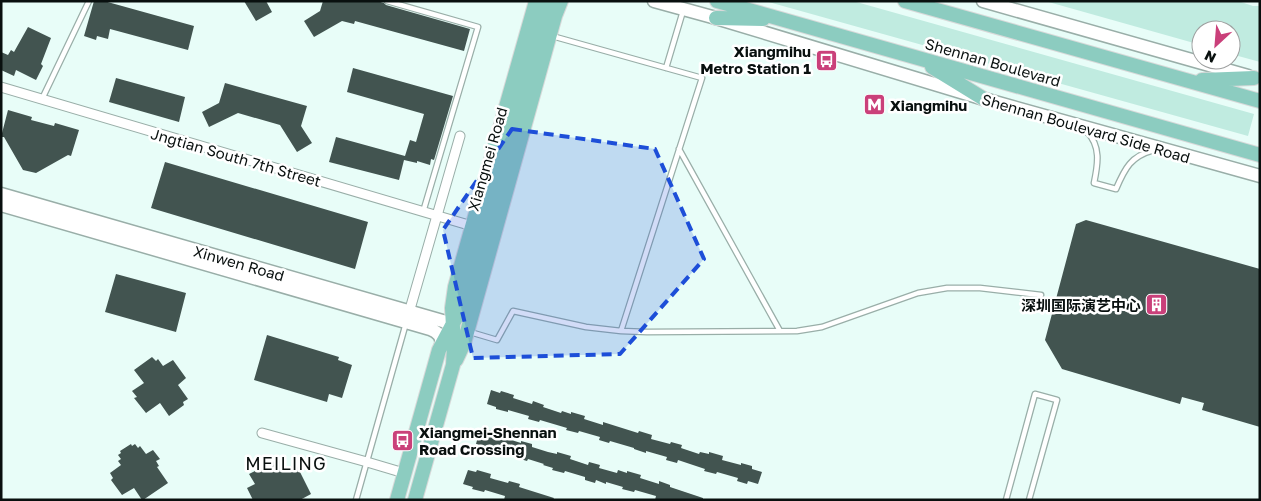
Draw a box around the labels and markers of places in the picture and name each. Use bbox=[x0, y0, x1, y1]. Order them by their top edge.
place label: Xiangmihu Metro Station 1 bbox=[700, 42, 811, 77]
bus stop icon: Xiangmihu Metro Station 1 bbox=[815, 48, 839, 72]
metro station icon: Xiangmihu bbox=[862, 93, 886, 117]
place label: Xiangmihu bbox=[890, 96, 967, 114]
building icon: 深圳国际演艺中心 bbox=[1145, 293, 1169, 317]
place label: 深圳国际演艺中心 bbox=[1021, 296, 1141, 314]
place label: Xiangmei-Shennan Road Crossing bbox=[419, 423, 557, 458]
bus stop icon: Xiangmei-Shennan Road Crossing bbox=[391, 429, 415, 453]

